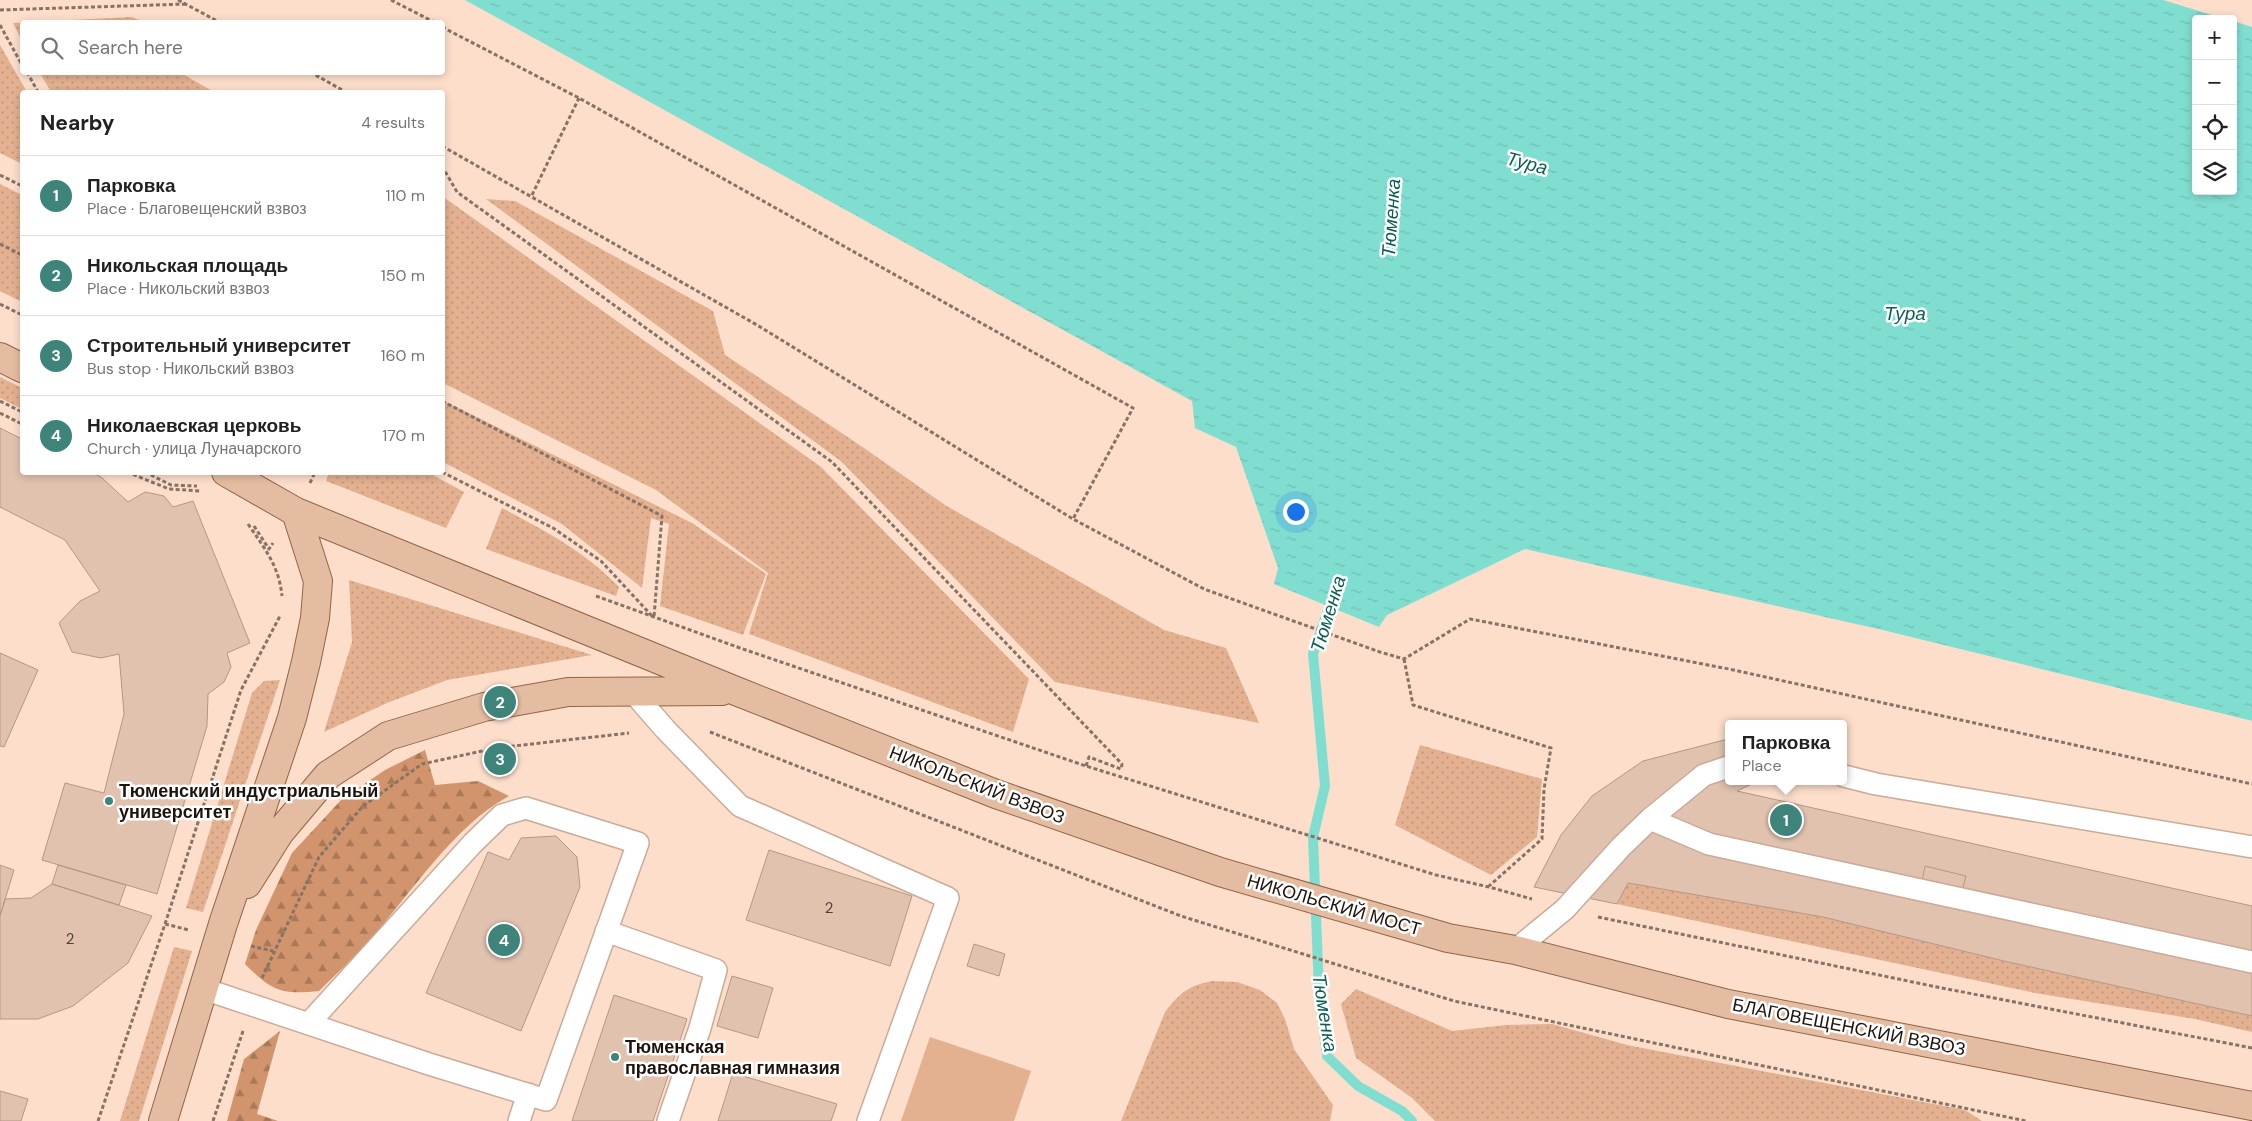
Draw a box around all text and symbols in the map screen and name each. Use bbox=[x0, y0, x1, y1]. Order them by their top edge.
map controls bbox=[2192, 15, 2237, 195]
button: + bbox=[2192, 15, 2237, 60]
search box bbox=[20, 20, 445, 75]
icon: search bbox=[38, 34, 66, 62]
text: Search here bbox=[78, 35, 183, 60]
button: − bbox=[2192, 60, 2237, 105]
button: locate bbox=[2192, 105, 2237, 150]
text: Nearby bbox=[40, 109, 114, 137]
text: 4 results bbox=[361, 112, 425, 133]
water label: Тура bbox=[1504, 146, 1550, 180]
button: layers bbox=[2192, 150, 2237, 195]
text: Парковка bbox=[87, 173, 175, 198]
water label: Тюменка bbox=[1376, 178, 1406, 258]
text: 1 bbox=[53, 185, 59, 206]
text: 110 m bbox=[386, 185, 425, 206]
text: Place · Благовещенский взвоз bbox=[87, 198, 307, 219]
text: Никольская площадь bbox=[87, 253, 288, 278]
text: 2 bbox=[51, 265, 61, 286]
text: 150 m bbox=[381, 265, 425, 286]
text: Place · Никольский взвоз bbox=[87, 278, 270, 299]
water label: Тура bbox=[1884, 301, 1926, 326]
text: Строительный университет bbox=[87, 333, 351, 358]
text: 3 bbox=[51, 345, 61, 366]
text: 160 m bbox=[381, 345, 425, 366]
text: Bus stop · Никольский взвоз bbox=[87, 358, 294, 379]
text: Николаевская церковь bbox=[87, 413, 301, 438]
text: 4 bbox=[51, 425, 61, 446]
text: 170 m bbox=[382, 425, 425, 446]
text: Church · улица Луначарского bbox=[87, 438, 301, 459]
your location bbox=[1283, 499, 1309, 525]
water label: Тюменка bbox=[1305, 573, 1351, 655]
pin: 2 bbox=[484, 683, 516, 721]
popup bbox=[1725, 720, 1847, 785]
text: Парковка bbox=[1742, 730, 1830, 755]
pin: 3 bbox=[484, 740, 516, 778]
street label: НИКОЛЬСКИЙ ВЗВОЗ bbox=[886, 740, 1068, 830]
text: Place bbox=[1742, 755, 1782, 776]
place label: Тюменский индустриальный университет bbox=[119, 779, 378, 824]
marker: Тюменский индустриальный университет bbox=[103, 795, 115, 807]
pin: 1 bbox=[1770, 801, 1802, 839]
street label: НИКОЛЬСКИЙ МОСТ bbox=[1244, 869, 1424, 941]
house number: 2 bbox=[825, 898, 833, 918]
pin: 4 bbox=[488, 921, 520, 959]
house number: 2 bbox=[66, 929, 74, 949]
water label: Тюменка bbox=[1306, 972, 1344, 1054]
street label: БЛАГОВЕЩЕНСКИЙ ВЗВОЗ bbox=[1730, 993, 1968, 1061]
place label: Тюменская православная гимназия bbox=[625, 1035, 840, 1080]
marker: Тюменская православная гимназия bbox=[609, 1051, 621, 1063]

